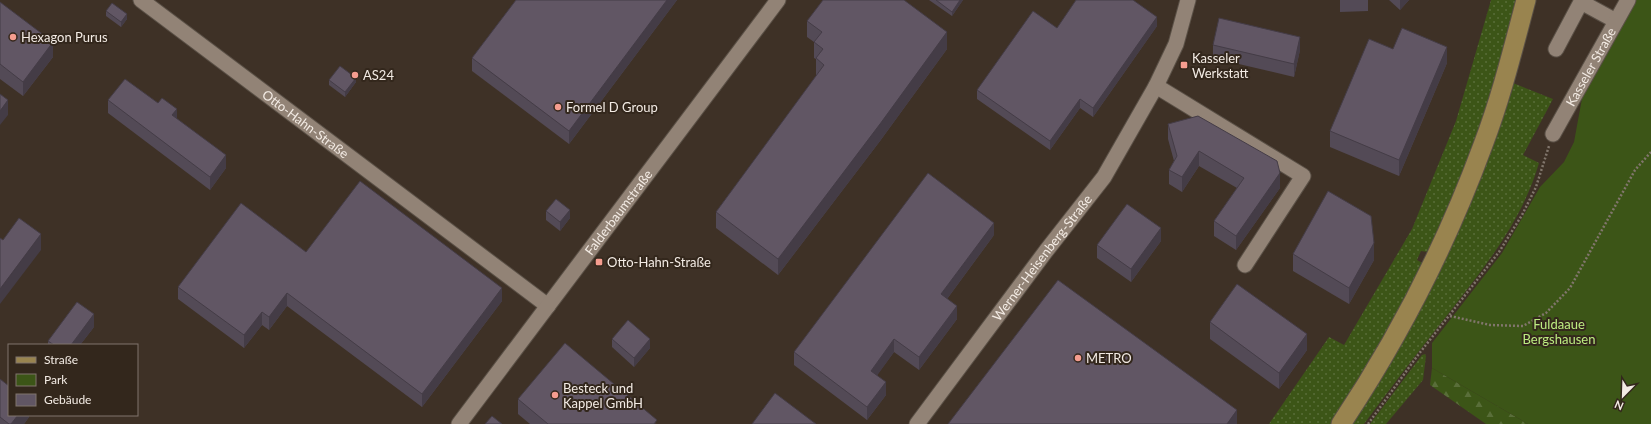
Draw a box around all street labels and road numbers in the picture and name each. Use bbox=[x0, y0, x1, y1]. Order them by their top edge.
street label: Kasseler Straße bbox=[1562, 24, 1619, 109]
street label: Otto-Hahn-Straße bbox=[259, 86, 352, 162]
street label: Falderbaumstraße bbox=[581, 166, 656, 258]
street label: Werner-Heisenberg-Straße bbox=[989, 191, 1095, 324]

